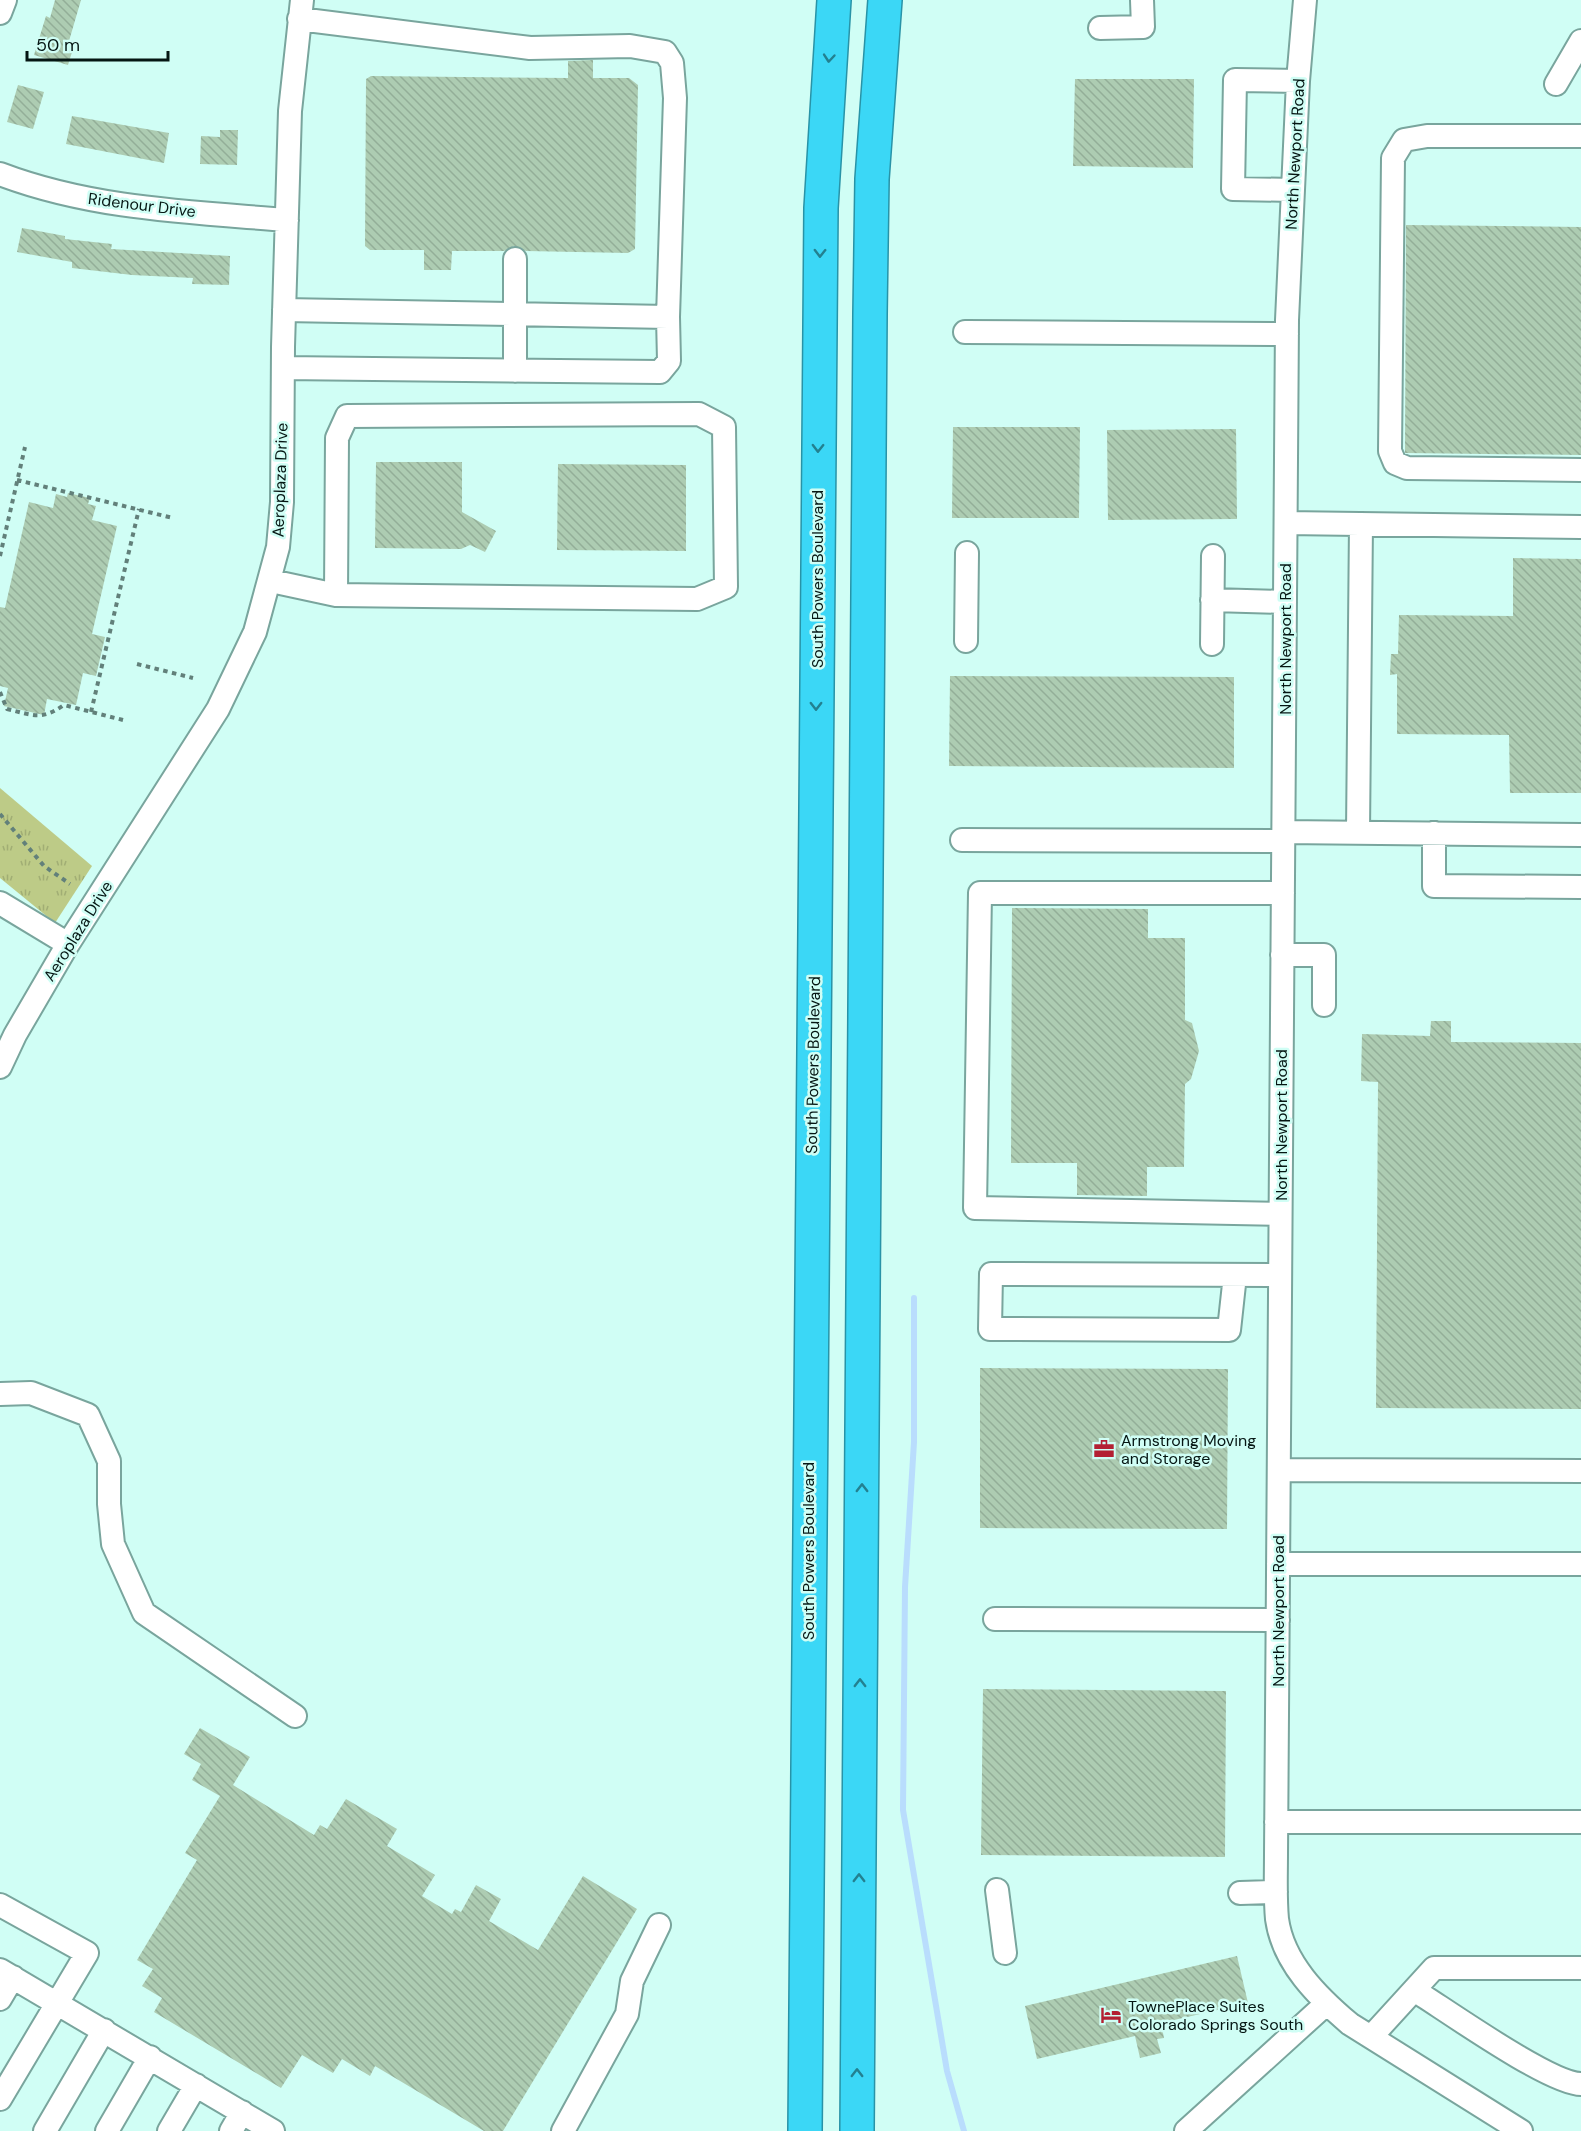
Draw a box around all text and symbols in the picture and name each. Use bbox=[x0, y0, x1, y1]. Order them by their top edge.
scale bar bbox=[27, 24, 168, 62]
text: 50 m bbox=[36, 33, 80, 57]
one-way arrow bbox=[823, 54, 836, 63]
street label: North Newport Road bbox=[1281, 78, 1309, 230]
street label: Ridenour Drive bbox=[87, 188, 197, 222]
one-way arrow bbox=[814, 249, 827, 258]
street label: Aeroplaza Drive bbox=[268, 422, 292, 538]
one-way arrow bbox=[812, 444, 824, 453]
street label: South Powers Boulevard bbox=[807, 490, 828, 668]
street label: North Newport Road bbox=[1275, 563, 1296, 715]
one-way arrow bbox=[810, 702, 822, 711]
street label: Aeroplaza Drive bbox=[39, 877, 117, 985]
street label: South Powers Boulevard bbox=[801, 976, 825, 1154]
street label: North Newport Road bbox=[1271, 1049, 1292, 1201]
place label: Armstrong Moving and Storage bbox=[1121, 1430, 1256, 1469]
office icon: Armstrong Moving and Storage bbox=[1092, 1437, 1116, 1461]
street label: South Powers Boulevard bbox=[798, 1462, 819, 1640]
one-way arrow bbox=[856, 1483, 868, 1492]
street label: North Newport Road bbox=[1268, 1535, 1289, 1687]
one-way arrow bbox=[854, 1678, 866, 1687]
one-way arrow bbox=[853, 1873, 865, 1882]
place label: TownePlace Suites Colorado Springs South bbox=[1128, 1996, 1303, 2035]
hotel icon: TownePlace Suites Colorado Springs South bbox=[1099, 2003, 1123, 2027]
one-way arrow bbox=[851, 2068, 863, 2077]

